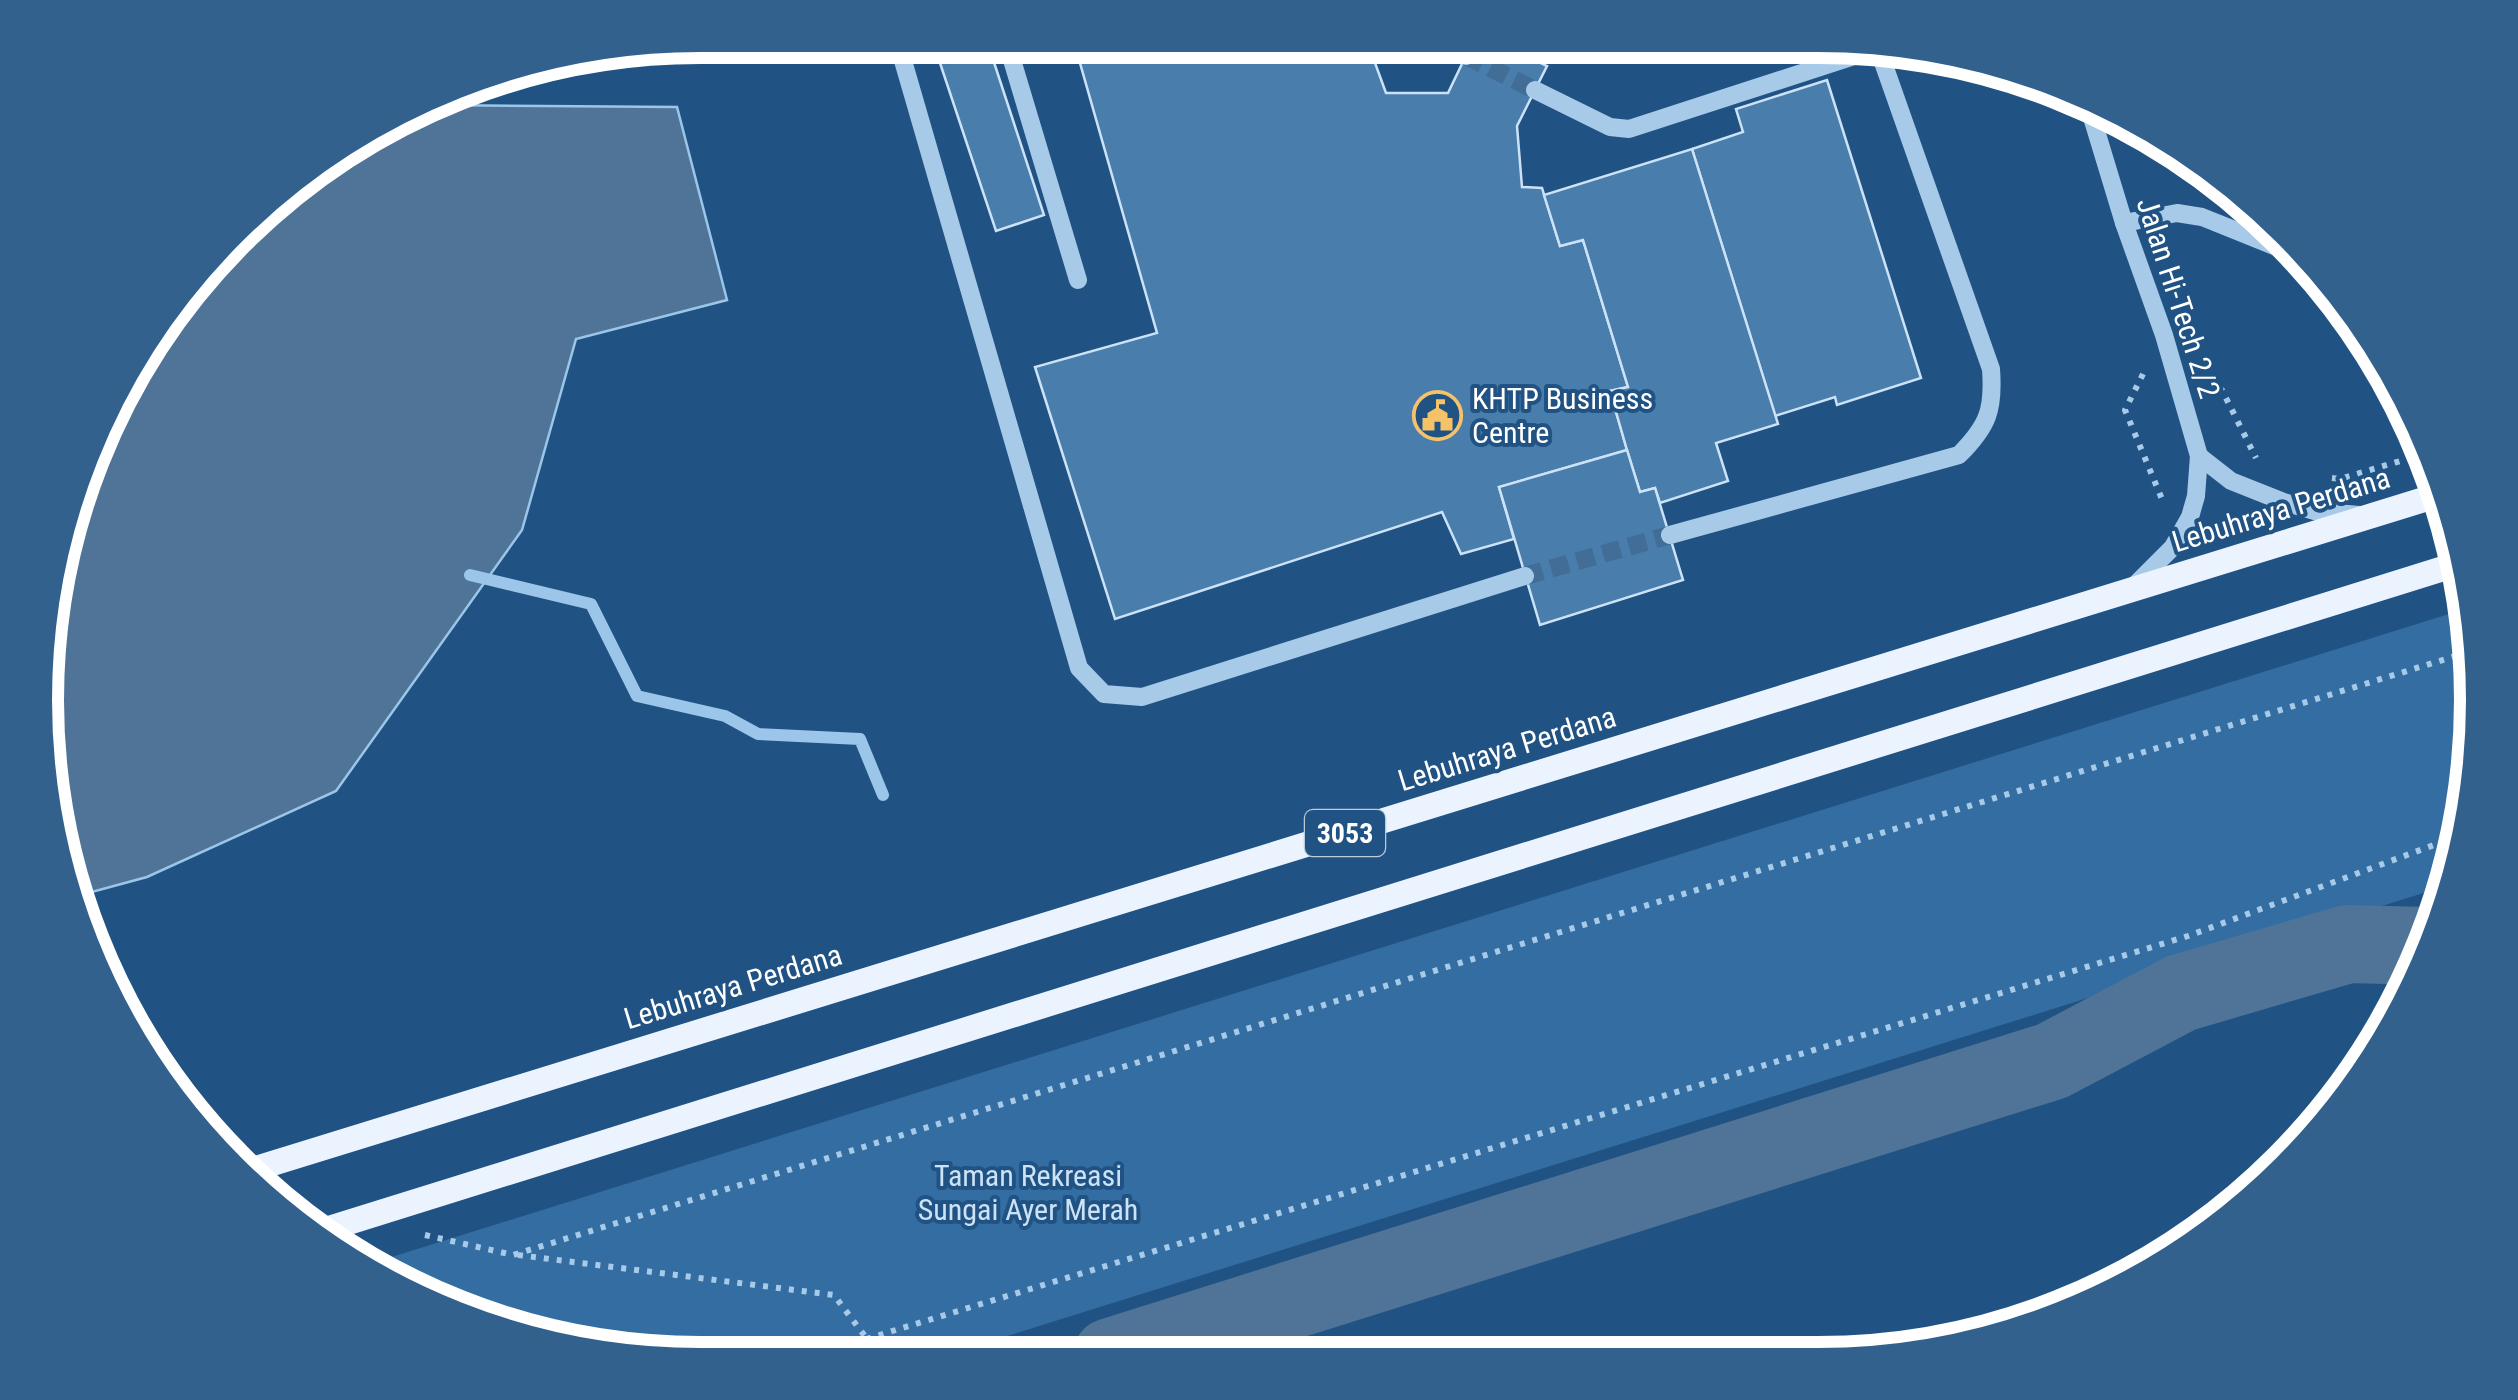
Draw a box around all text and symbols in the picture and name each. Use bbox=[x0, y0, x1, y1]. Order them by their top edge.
street label: Jalan Hi-Tech 2/2 bbox=[2130, 193, 2227, 402]
place label: KHTP Business Centre bbox=[1472, 381, 1653, 450]
public building icon: KHTP Business Centre bbox=[1411, 390, 1463, 442]
street label: Lebuhraya Perdana bbox=[2168, 460, 2394, 559]
street label: Lebuhraya Perdana bbox=[1394, 699, 1620, 798]
road number: 3053 bbox=[1305, 810, 1385, 856]
street label: Lebuhraya Perdana bbox=[620, 937, 846, 1036]
park label: Taman Rekreasi Sungai Ayer Merah bbox=[918, 1158, 1138, 1227]

